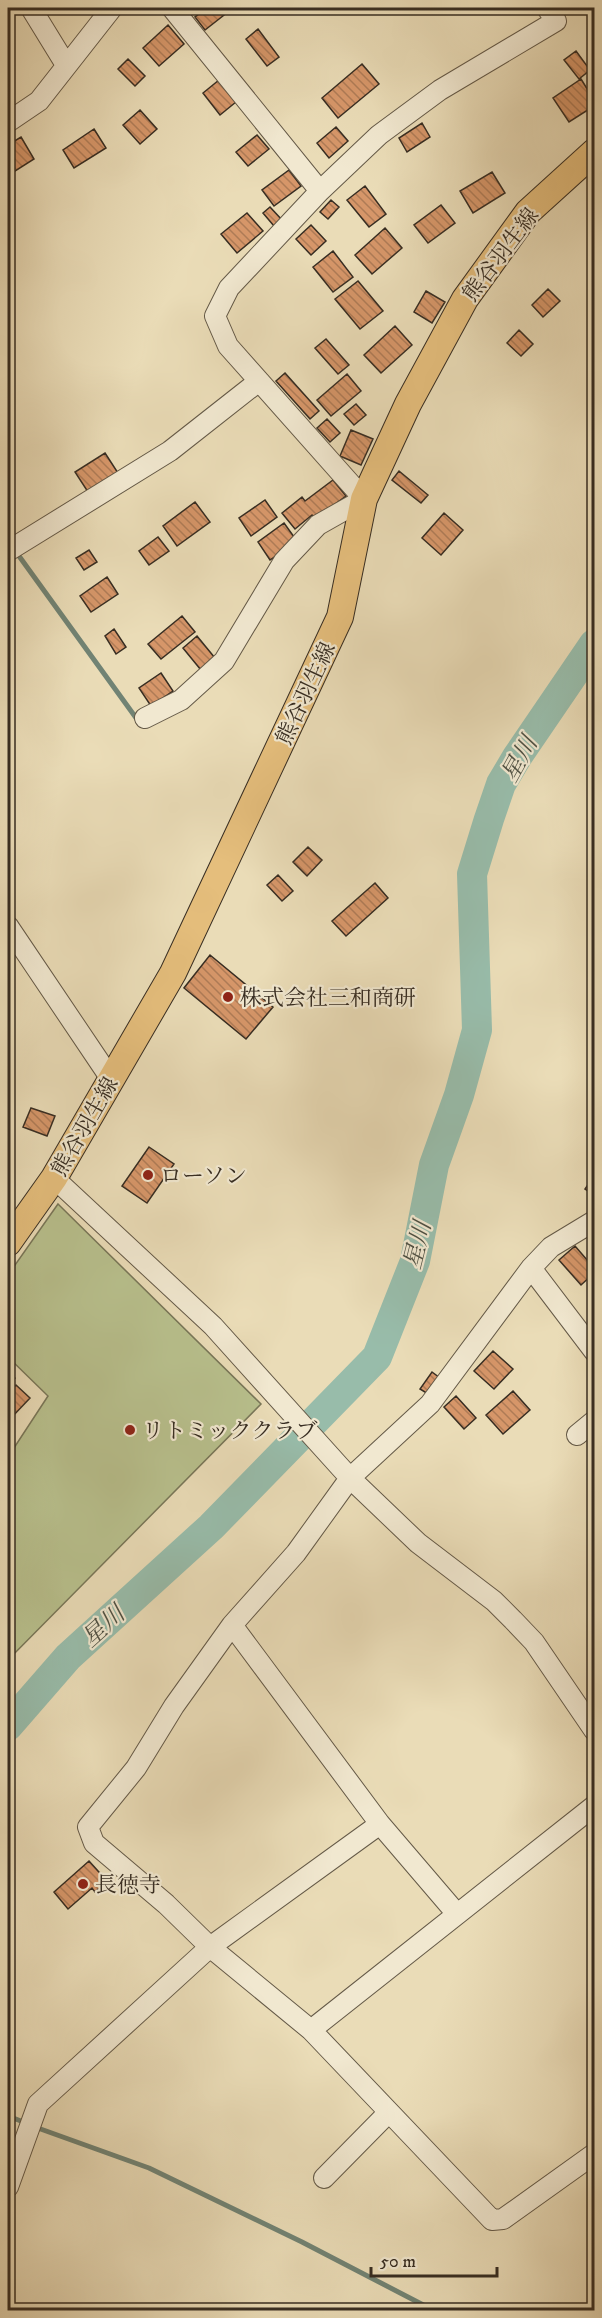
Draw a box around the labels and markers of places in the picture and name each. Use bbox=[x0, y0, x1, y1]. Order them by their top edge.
place label: 株式会社三和商研 bbox=[240, 985, 416, 1012]
marker: 株式会社三和商研 bbox=[221, 990, 235, 1004]
place label: ローソン bbox=[160, 1163, 247, 1190]
marker: ローソン bbox=[141, 1168, 155, 1182]
place label: リトミッククラブ bbox=[142, 1418, 318, 1445]
marker: リトミッククラブ bbox=[123, 1423, 137, 1437]
place label: 長徳寺 bbox=[95, 1872, 161, 1899]
marker: 長徳寺 bbox=[76, 1877, 90, 1891]

